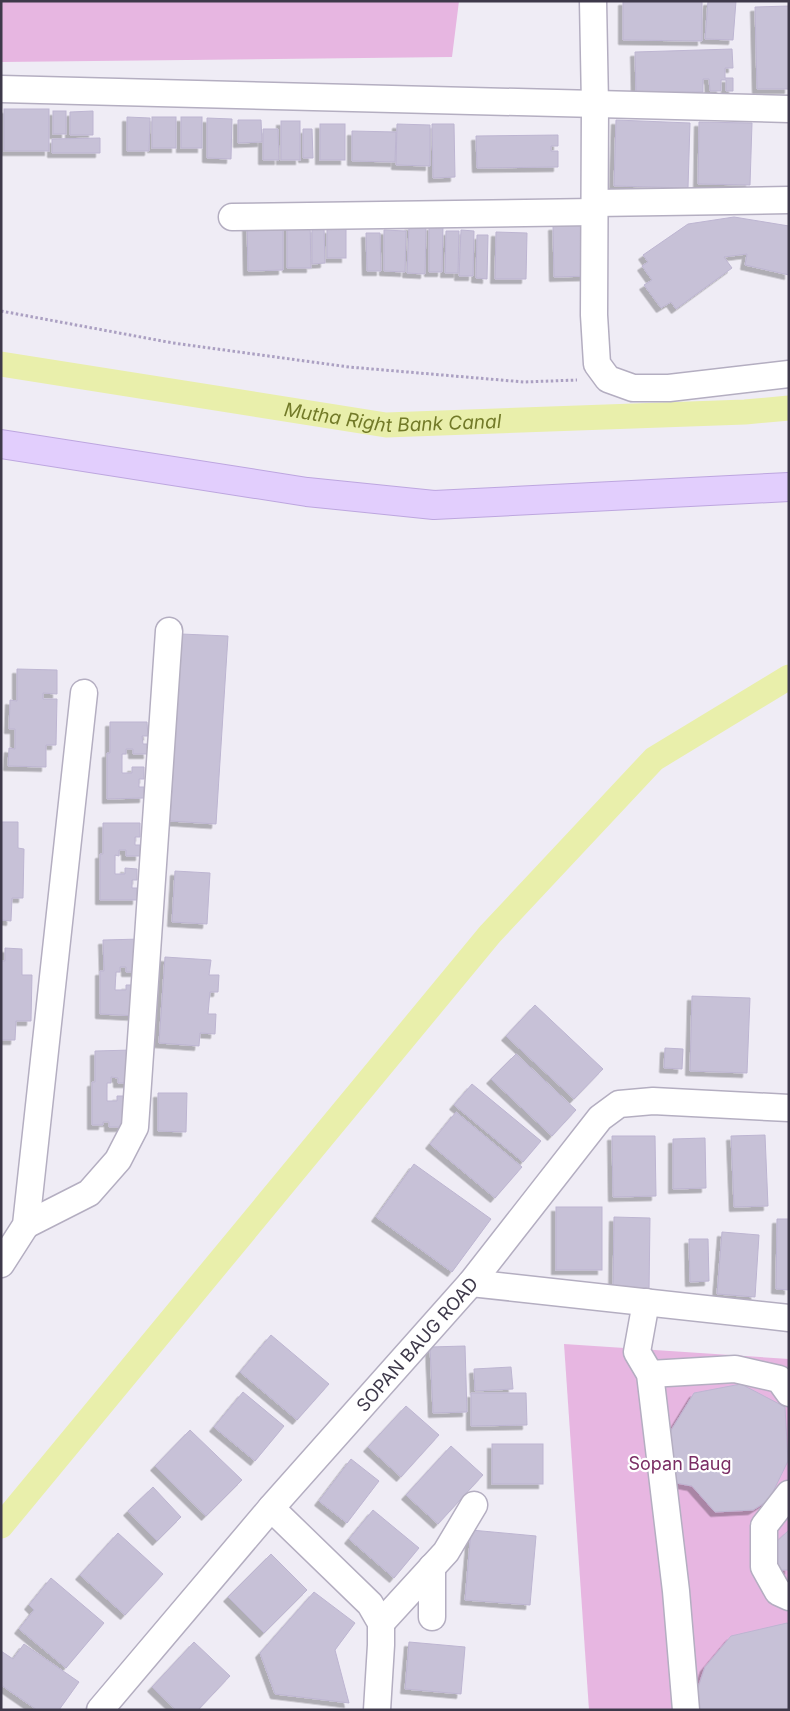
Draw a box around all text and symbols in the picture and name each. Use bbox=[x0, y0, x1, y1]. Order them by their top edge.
water label: Mutha Right Bank Canal bbox=[282, 398, 502, 437]
street label: SOPAN BAUG ROAD bbox=[352, 1273, 482, 1415]
park label: Sopan Baug bbox=[629, 1453, 731, 1474]

